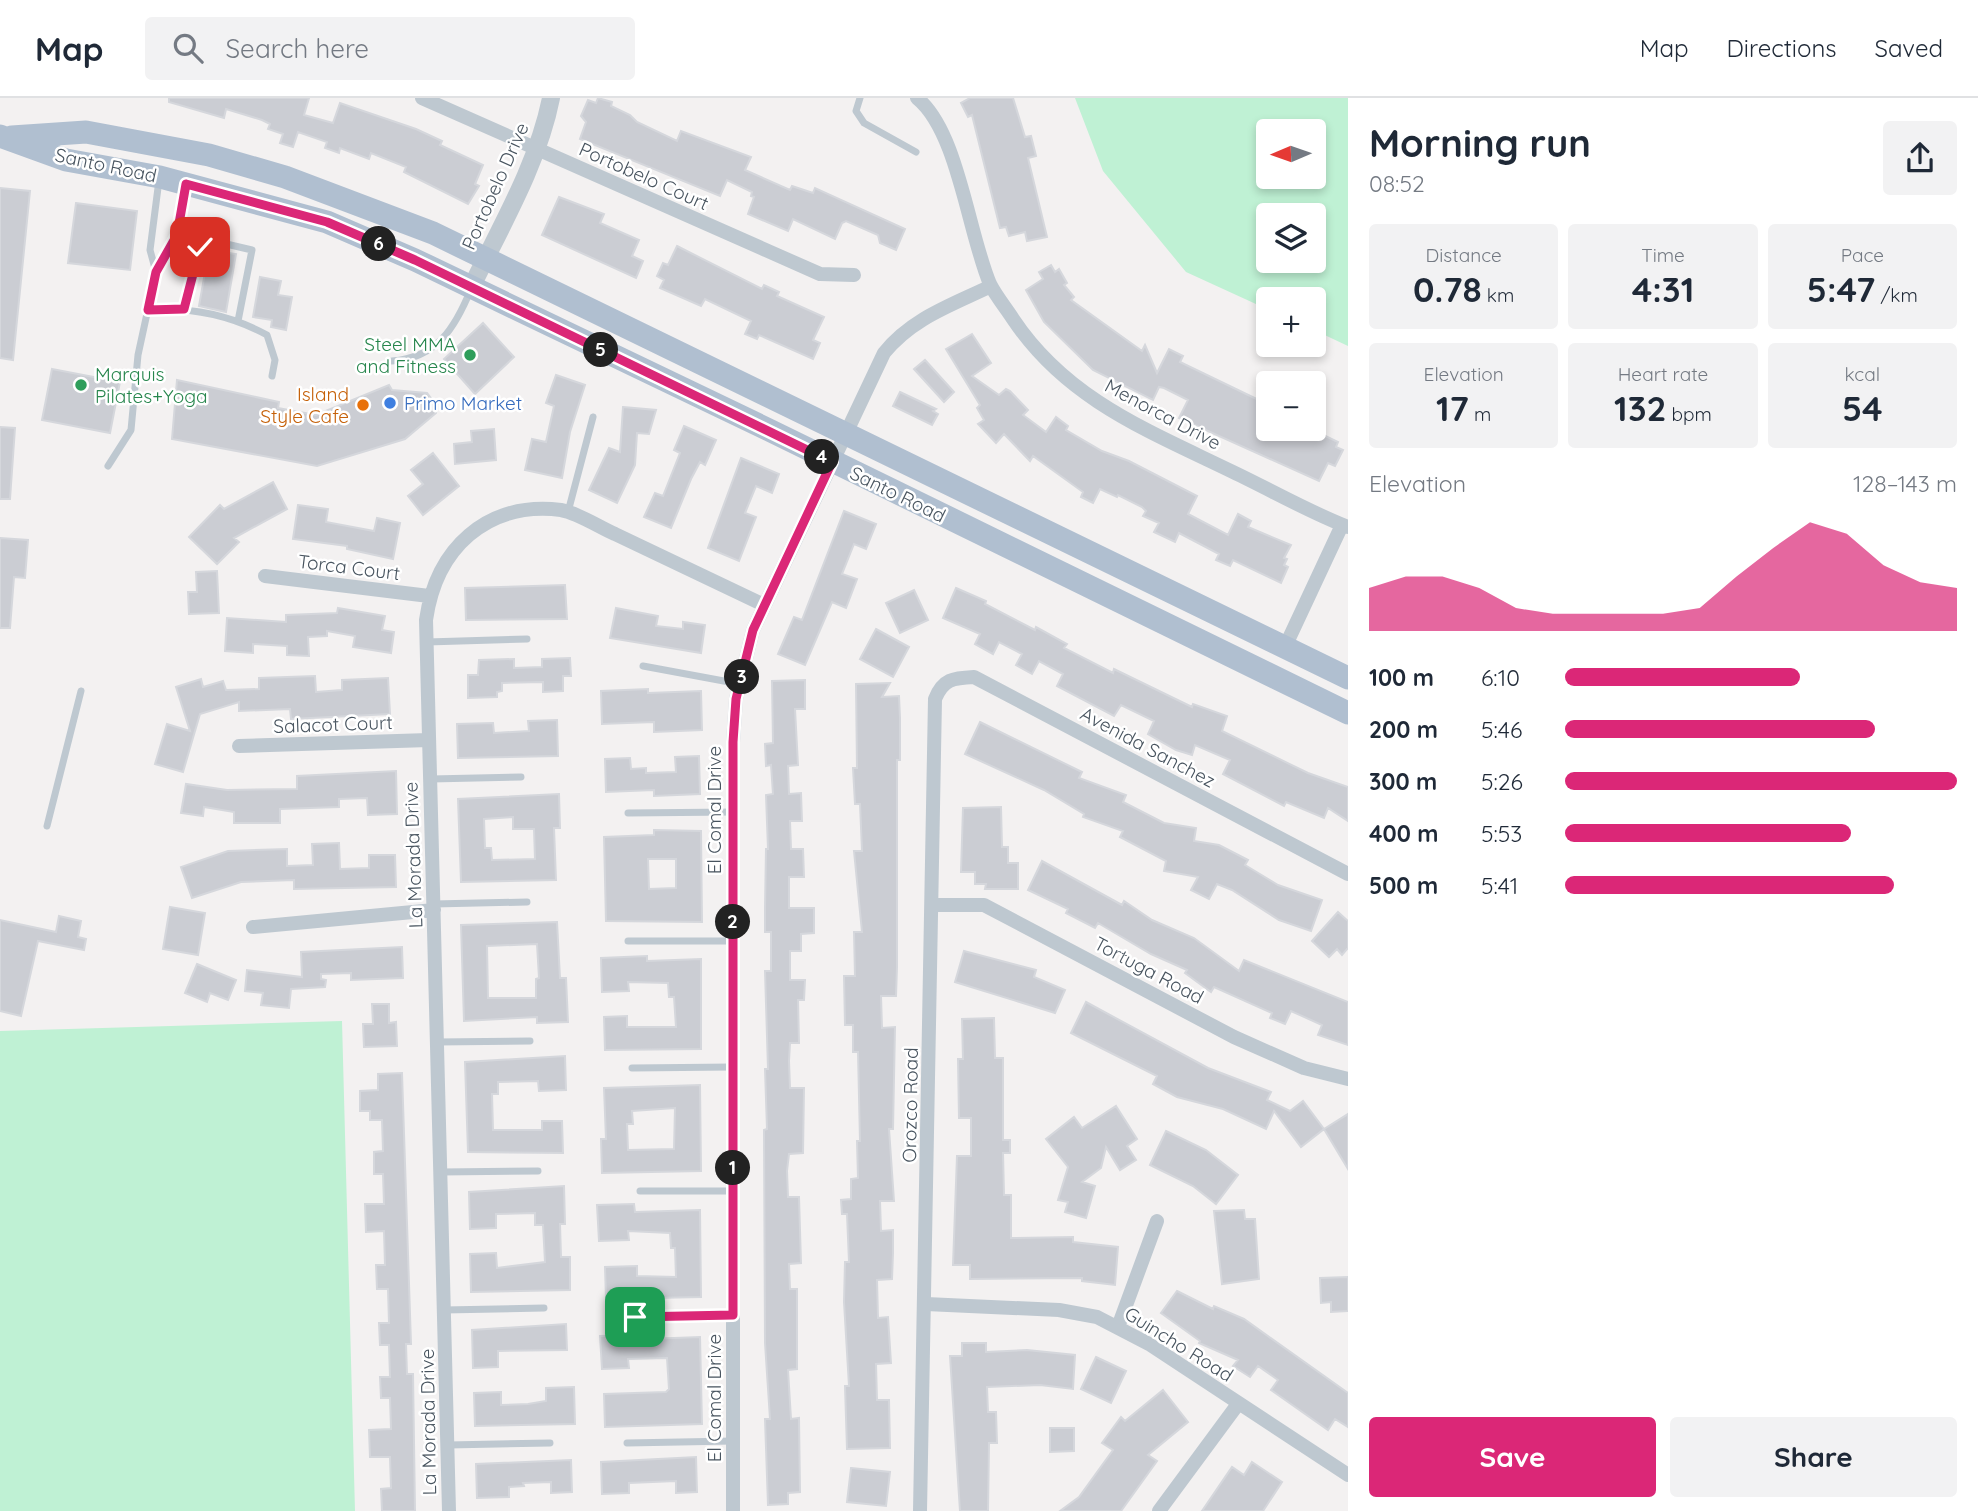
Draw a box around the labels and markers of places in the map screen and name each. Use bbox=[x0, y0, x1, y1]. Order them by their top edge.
pin bbox=[170, 217, 230, 277]
pin: 6 bbox=[362, 226, 396, 262]
place label: Steel MMA and Fitness bbox=[356, 332, 456, 378]
pin: 5 bbox=[584, 332, 618, 368]
marker: Steel MMA and Fitness bbox=[462, 347, 478, 363]
place label: Marquis Pilates+Yoga bbox=[95, 362, 208, 408]
marker: Marquis Pilates+Yoga bbox=[73, 377, 89, 393]
place label: Island Style Cafe bbox=[260, 382, 349, 428]
place label: Primo Market bbox=[404, 391, 522, 415]
marker: Primo Market bbox=[382, 395, 398, 411]
marker: Island Style Cafe bbox=[355, 397, 371, 413]
pin: 4 bbox=[804, 440, 840, 474]
pin: 3 bbox=[724, 660, 760, 694]
pin: 2 bbox=[716, 904, 750, 940]
pin: 1 bbox=[716, 1150, 750, 1186]
pin bbox=[605, 1287, 665, 1347]

